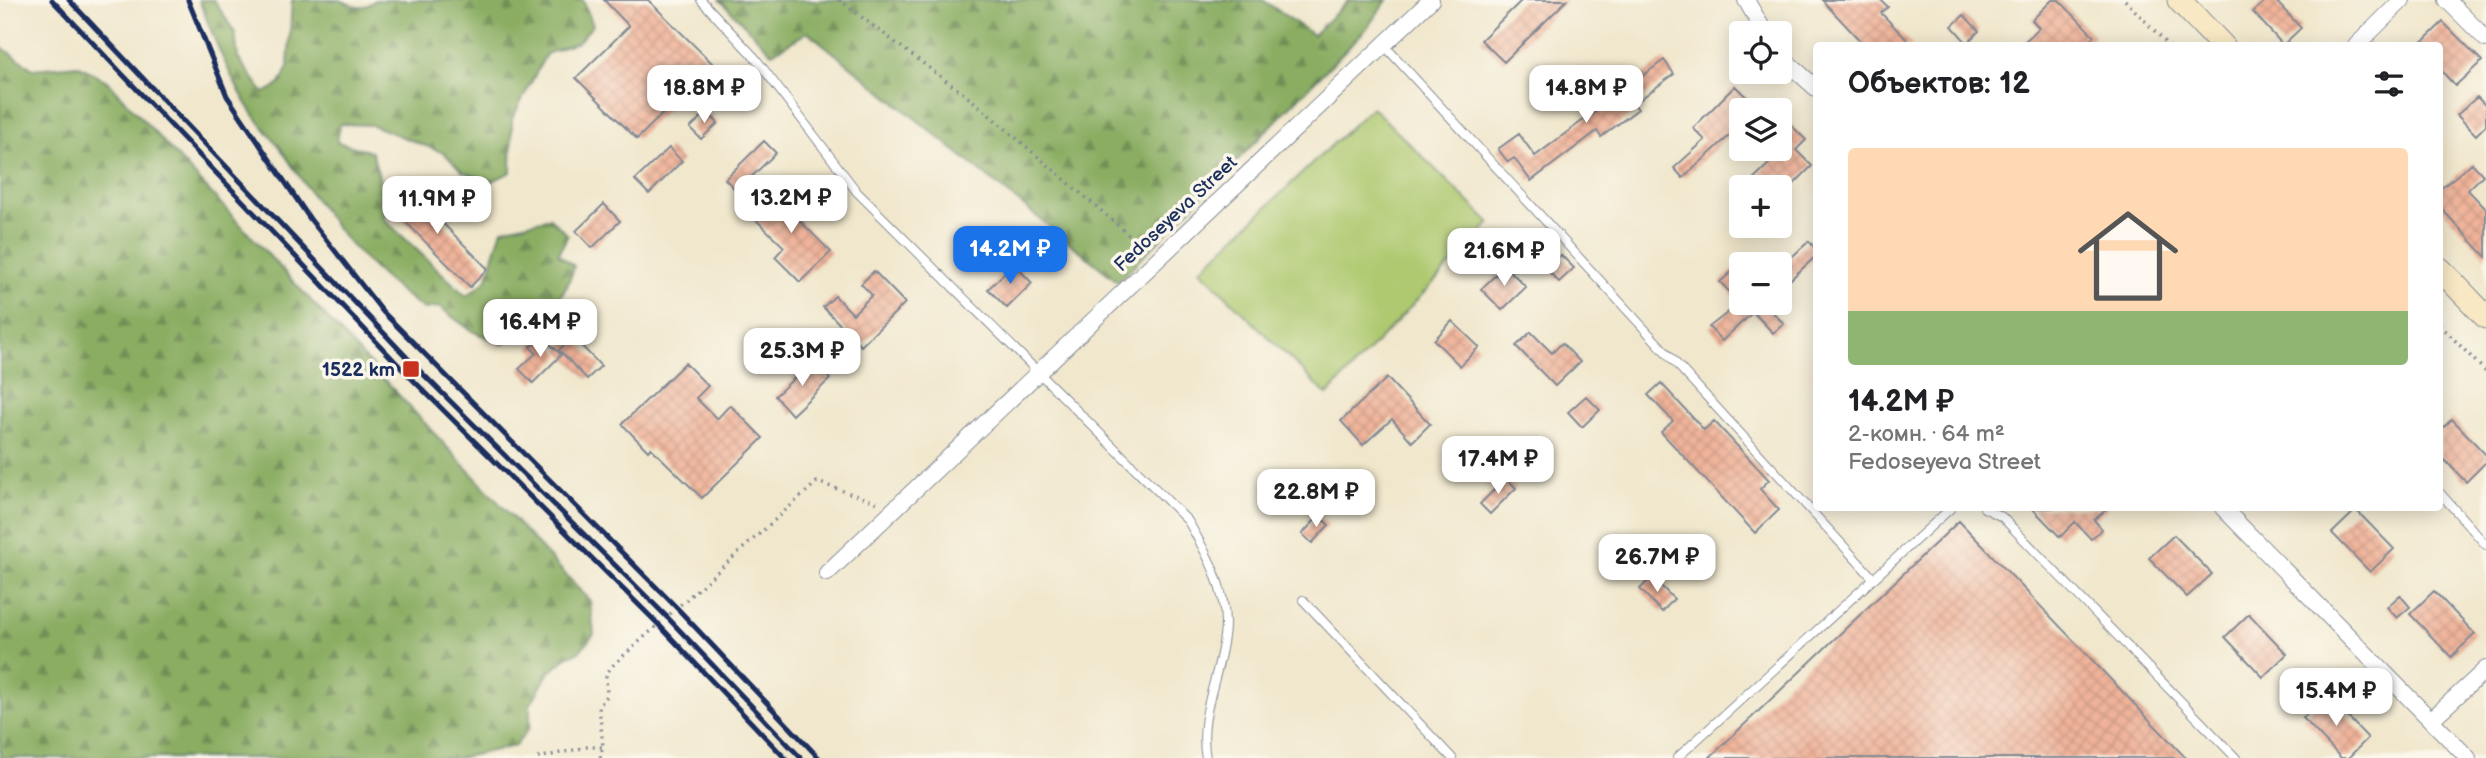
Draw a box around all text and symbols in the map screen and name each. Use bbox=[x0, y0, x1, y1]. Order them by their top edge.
map controls bbox=[1729, 21, 1792, 315]
button: locate bbox=[1729, 21, 1792, 84]
icon: filters bbox=[2370, 65, 2408, 103]
pin: 18.8M ₽ bbox=[639, 66, 769, 125]
pin: 14.8M ₽ bbox=[1521, 66, 1651, 125]
text: Объектов: 12 bbox=[1848, 66, 2030, 102]
text: 18.8M ₽ bbox=[663, 74, 745, 102]
text: 14.8M ₽ bbox=[1545, 74, 1627, 102]
button: layers bbox=[1729, 98, 1792, 161]
street label: Fedoseyeva Street bbox=[1110, 151, 1242, 277]
button: + bbox=[1729, 175, 1792, 238]
pin: 11.9M ₽ bbox=[372, 176, 502, 236]
pin: 13.2M ₽ bbox=[726, 176, 856, 235]
text: 13.2M ₽ bbox=[750, 184, 832, 212]
text: 11.9M ₽ bbox=[398, 185, 476, 213]
icon: home bbox=[2065, 193, 2191, 319]
pin: 14.2M ₽ bbox=[945, 226, 1075, 286]
pin: 21.6M ₽ bbox=[1439, 229, 1569, 288]
text: 14.2M ₽ bbox=[969, 235, 1051, 263]
text: 21.6M ₽ bbox=[1463, 237, 1545, 265]
button: − bbox=[1729, 252, 1792, 315]
pin: 16.4M ₽ bbox=[475, 300, 605, 359]
text: 16.4M ₽ bbox=[499, 308, 581, 336]
pin: 25.3M ₽ bbox=[737, 328, 867, 388]
text: 25.3M ₽ bbox=[760, 337, 844, 365]
place label: 1522 km bbox=[322, 359, 395, 382]
marker: 1522 km bbox=[401, 359, 421, 379]
text: 14.2M ₽ bbox=[1848, 384, 1954, 420]
text: 2-комн. · 64 m² bbox=[1848, 420, 2005, 448]
pin: 17.4M ₽ bbox=[1433, 436, 1563, 496]
text: 17.4M ₽ bbox=[1458, 445, 1538, 473]
text: Fedoseyeva Street bbox=[1848, 448, 2041, 476]
pin: 22.8M ₽ bbox=[1251, 470, 1381, 529]
text: 22.8M ₽ bbox=[1273, 478, 1359, 506]
pin: 26.7M ₽ bbox=[1592, 534, 1722, 594]
text: 26.7M ₽ bbox=[1615, 543, 1699, 571]
pin: 15.4M ₽ bbox=[2271, 668, 2401, 728]
text: 15.4M ₽ bbox=[2296, 677, 2376, 705]

